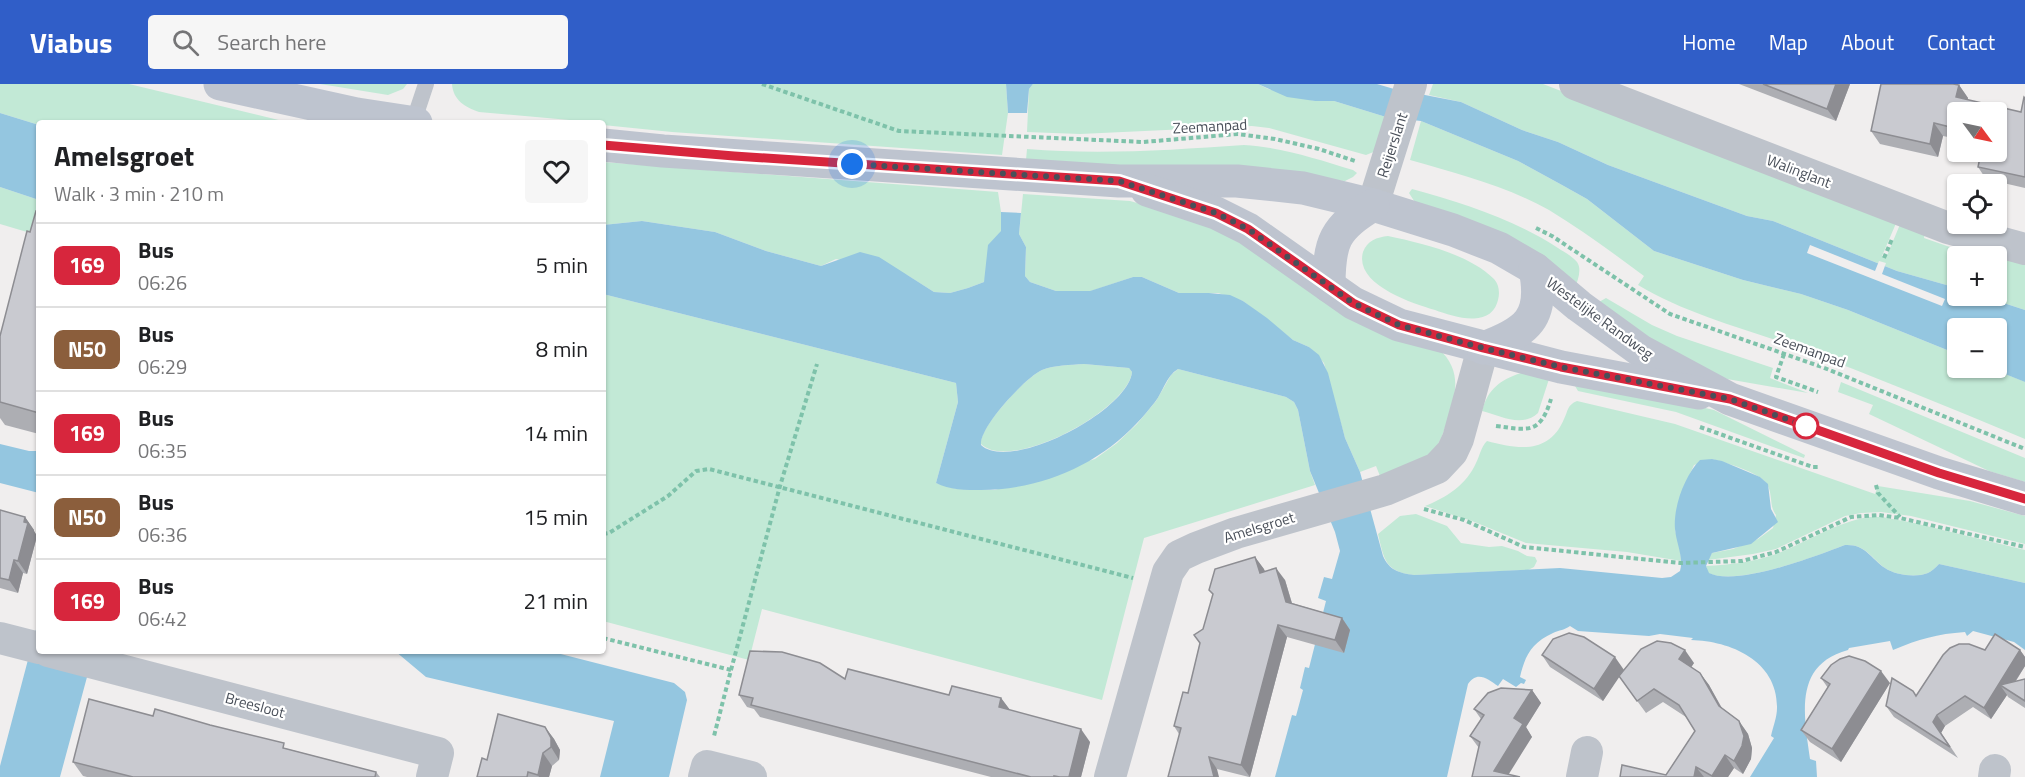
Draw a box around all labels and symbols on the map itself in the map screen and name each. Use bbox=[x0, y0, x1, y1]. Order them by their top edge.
north arrow bbox=[1947, 102, 2007, 162]
street label: Reijerslant bbox=[1371, 109, 1414, 181]
street label: Zeemanpad bbox=[1172, 113, 1248, 139]
street label: Walinglant bbox=[1763, 148, 1835, 194]
your location bbox=[837, 149, 867, 179]
street label: Westelijke Randweg bbox=[1542, 271, 1659, 365]
street label: Zeemanpad bbox=[1771, 326, 1849, 374]
unlabelled marker bbox=[1793, 413, 1819, 439]
street label: Amelsgroet bbox=[1221, 505, 1298, 549]
street label: Breesloot bbox=[223, 686, 288, 724]

